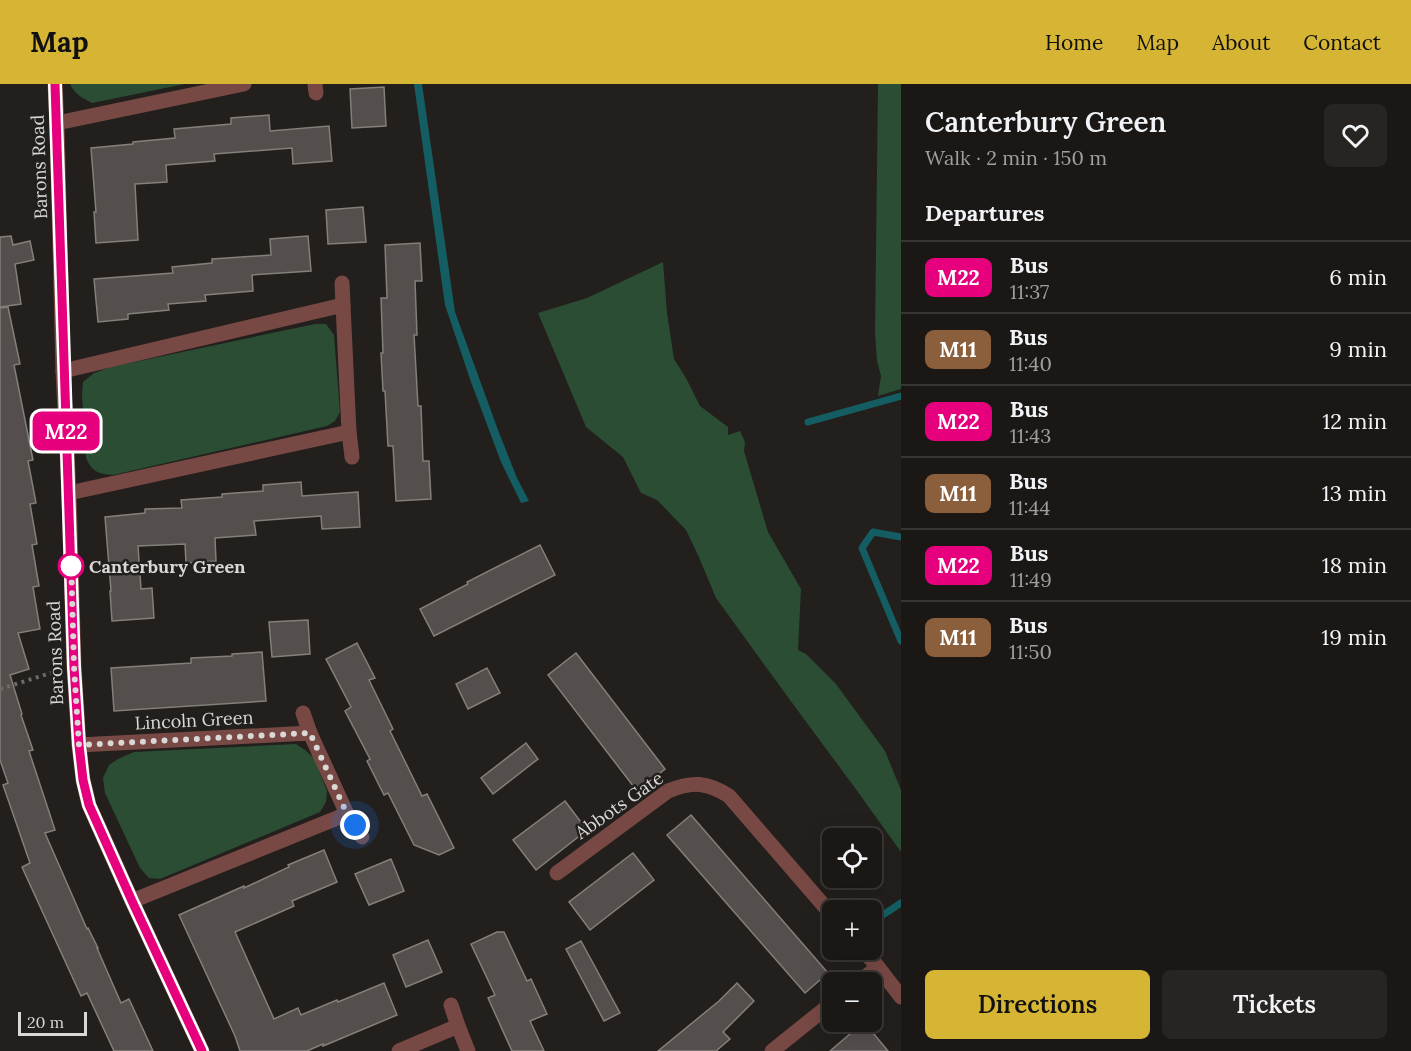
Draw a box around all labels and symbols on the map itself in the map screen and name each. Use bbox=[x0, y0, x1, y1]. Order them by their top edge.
street label: Barons Road bbox=[26, 114, 52, 220]
line badge: M22 bbox=[32, 412, 100, 450]
marker: Canterbury Green bbox=[58, 553, 84, 579]
place label: Canterbury Green bbox=[89, 555, 246, 578]
street label: Barons Road bbox=[42, 600, 68, 706]
street label: Lincoln Green bbox=[134, 705, 254, 735]
street label: Abbots Gate bbox=[570, 766, 668, 844]
your location bbox=[340, 810, 370, 840]
scale bar bbox=[18, 1009, 87, 1036]

